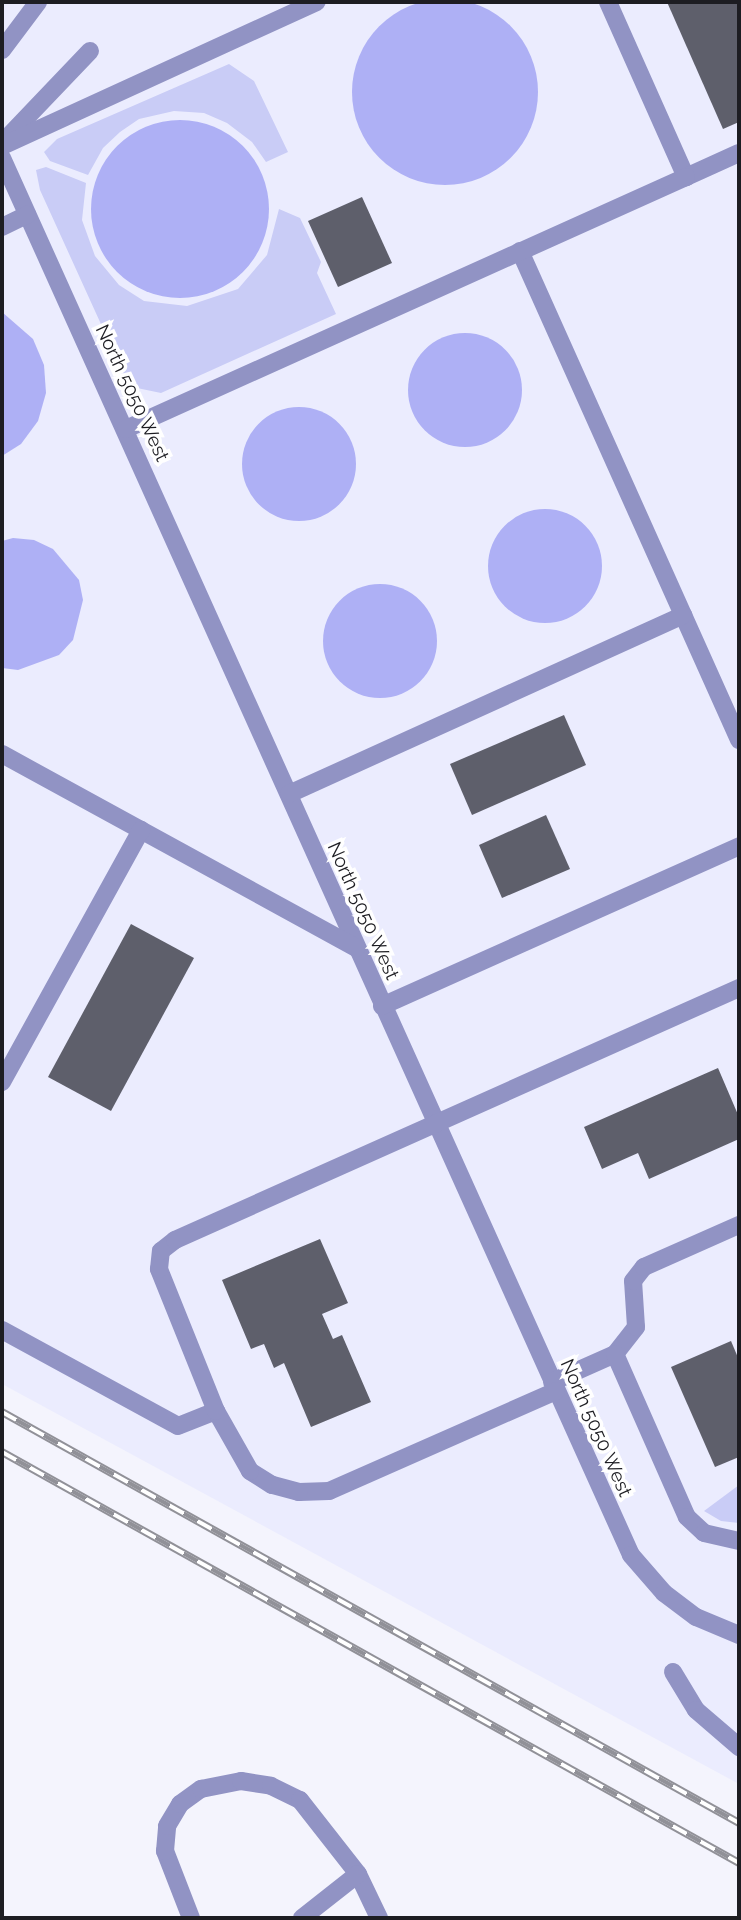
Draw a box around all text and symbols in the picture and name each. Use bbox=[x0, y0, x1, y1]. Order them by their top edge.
street label: North 5050 West bbox=[90, 321, 174, 465]
street label: North 5050 West bbox=[322, 838, 404, 984]
street label: North 5050 West bbox=[555, 1355, 637, 1501]

